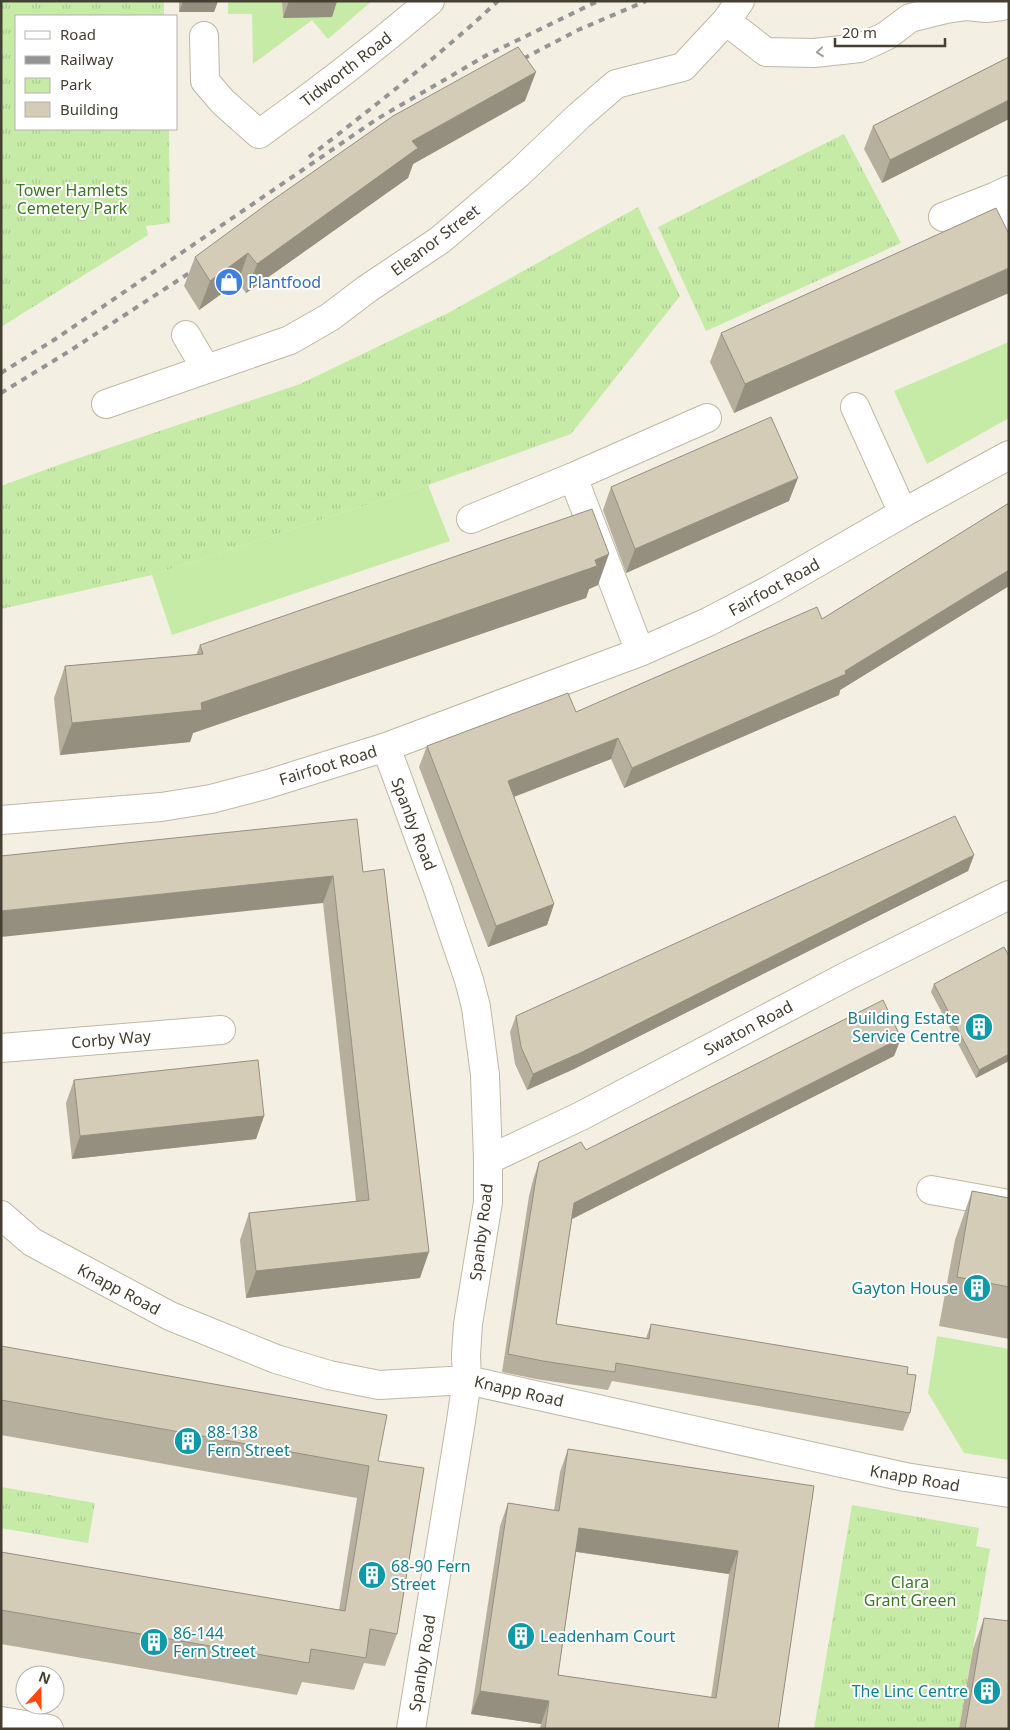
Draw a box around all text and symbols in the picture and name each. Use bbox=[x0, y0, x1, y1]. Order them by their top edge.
legend bbox=[15, 15, 178, 130]
scale bar bbox=[835, 15, 945, 47]
text: 20 m bbox=[842, 22, 877, 42]
text: Road bbox=[60, 24, 96, 44]
street label: Tidworth Road bbox=[296, 26, 396, 112]
one-way arrow bbox=[816, 46, 824, 57]
text: Railway bbox=[60, 49, 114, 69]
text: Park bbox=[60, 74, 92, 94]
text: Building bbox=[60, 99, 118, 119]
park label: Tower Hamlets Cemetery Park bbox=[16, 179, 128, 219]
street label: Eleanor Street bbox=[386, 199, 484, 281]
shop icon: Plantfood bbox=[214, 267, 244, 297]
place label: Plantfood bbox=[248, 271, 321, 293]
street label: Fairfoot Road bbox=[724, 553, 824, 621]
street label: Fairfoot Road bbox=[276, 740, 380, 790]
street label: Spanby Road bbox=[386, 774, 442, 874]
street label: Swaton Road bbox=[699, 995, 797, 1061]
place label: Building Estate Service Centre bbox=[847, 1007, 960, 1047]
building icon: Building Estate Service Centre bbox=[964, 1012, 994, 1042]
street label: Corby Way bbox=[70, 1024, 153, 1053]
street label: Spanby Road bbox=[464, 1182, 498, 1282]
street label: Knapp Road bbox=[74, 1258, 164, 1320]
building icon: Gayton House bbox=[962, 1273, 992, 1303]
place label: Gayton House bbox=[852, 1277, 958, 1299]
street label: Knapp Road bbox=[472, 1370, 566, 1412]
place label: 88-138 Fern Street bbox=[207, 1421, 290, 1461]
building icon: 88-138 Fern Street bbox=[173, 1426, 203, 1456]
street label: Knapp Road bbox=[868, 1459, 962, 1497]
place label: 68-90 Fern Street bbox=[391, 1555, 471, 1595]
building icon: 68-90 Fern Street bbox=[357, 1560, 387, 1590]
park label: Clara Grant Green bbox=[864, 1571, 956, 1611]
street label: Spanby Road bbox=[403, 1613, 441, 1713]
building icon: Leadenham Court bbox=[506, 1621, 536, 1651]
place label: 86-144 Fern Street bbox=[173, 1622, 256, 1662]
place label: Leadenham Court bbox=[540, 1625, 675, 1647]
building icon: 86-144 Fern Street bbox=[139, 1627, 169, 1657]
north arrow bbox=[15, 1665, 65, 1715]
text: N bbox=[36, 1666, 54, 1688]
building icon: The Linc Centre bbox=[972, 1676, 1002, 1706]
place label: The Linc Centre bbox=[852, 1680, 968, 1702]

